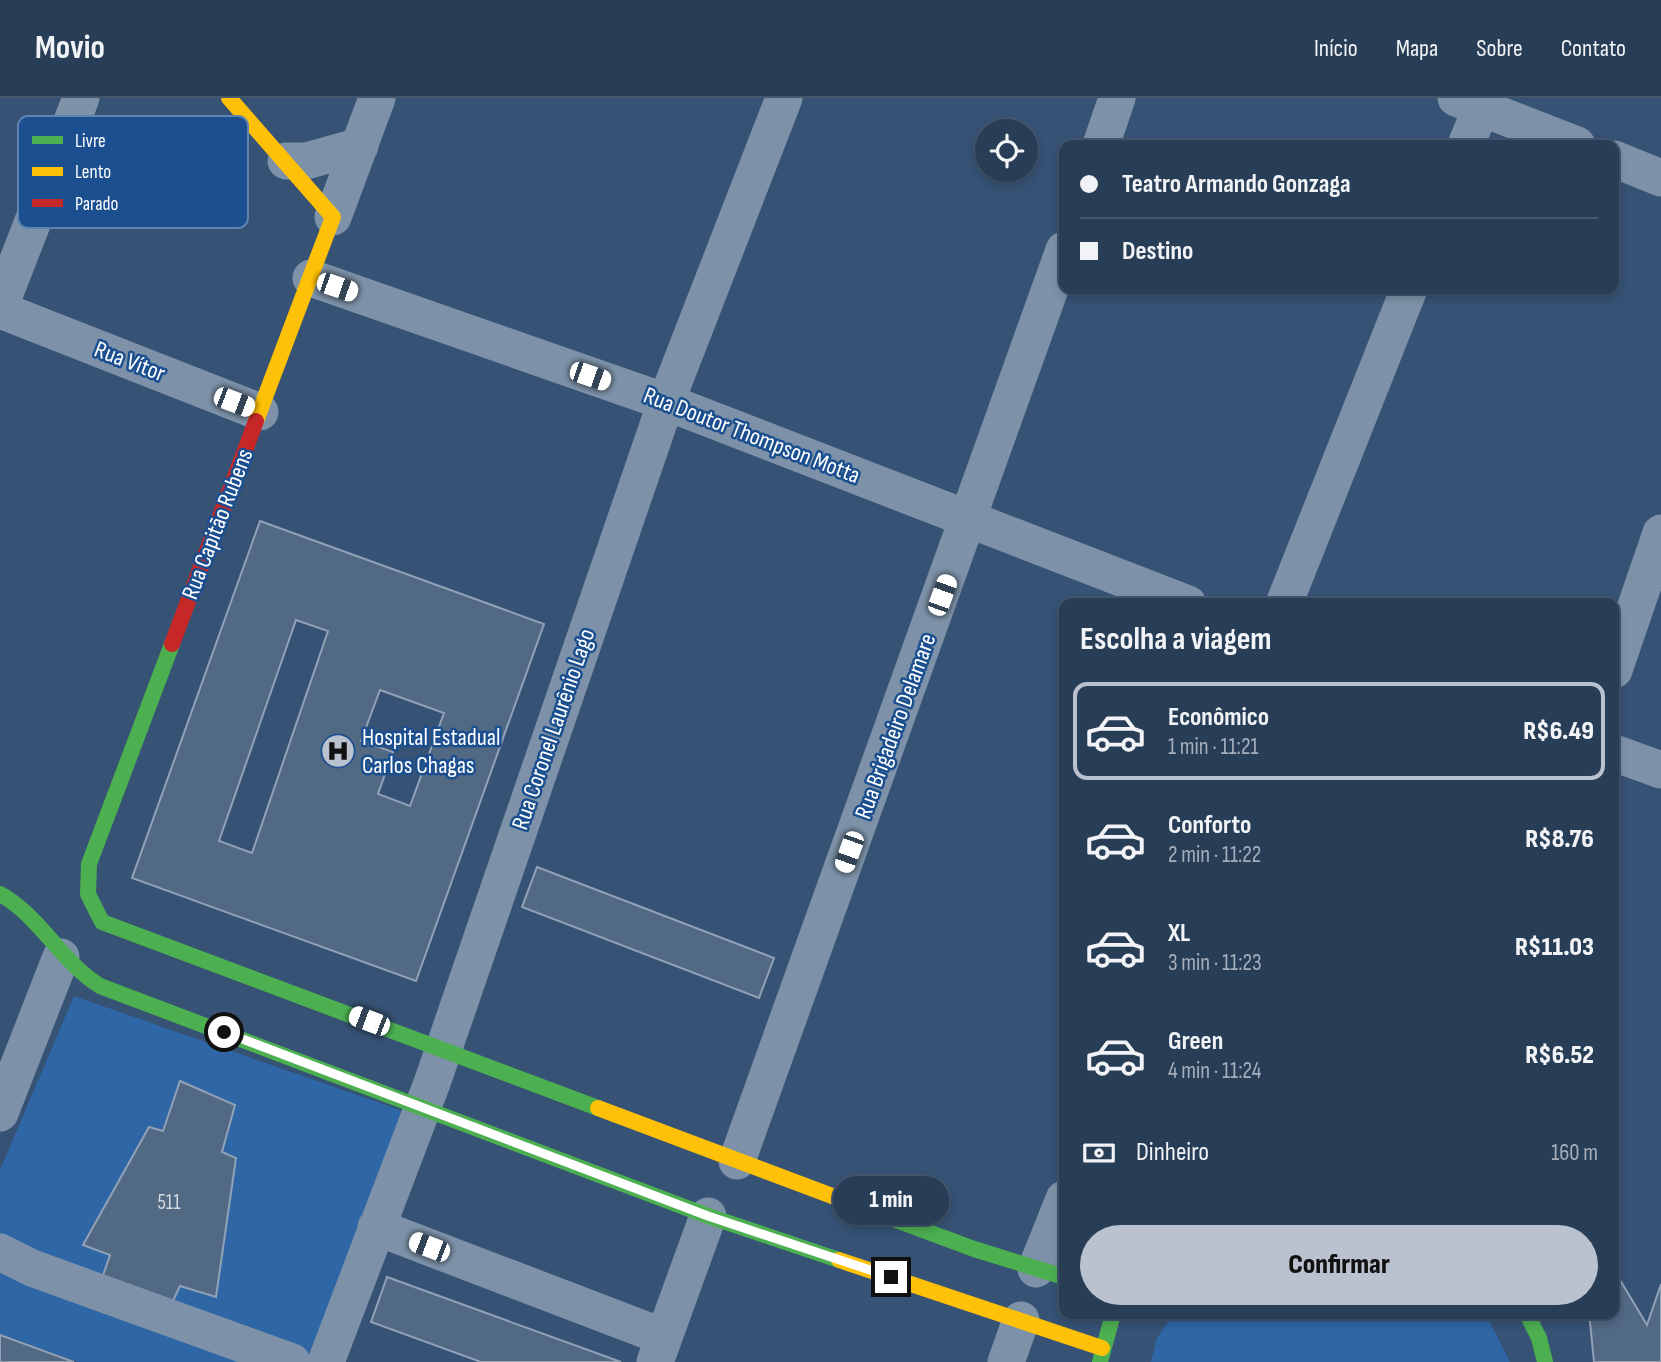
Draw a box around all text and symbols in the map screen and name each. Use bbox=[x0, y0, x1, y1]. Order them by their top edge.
text: Movio bbox=[35, 28, 105, 68]
text: Início bbox=[1314, 34, 1358, 63]
text: Mapa bbox=[1396, 34, 1438, 63]
text: Sobre bbox=[1476, 34, 1523, 63]
text: Contato bbox=[1561, 34, 1626, 63]
legend bbox=[18, 116, 248, 228]
map controls bbox=[975, 119, 1038, 182]
button: locate bbox=[975, 119, 1038, 182]
text: Livre bbox=[75, 130, 106, 153]
text: Lento bbox=[75, 161, 111, 184]
text: Teatro Armando Gonzaga bbox=[1122, 169, 1351, 200]
text: Parado bbox=[75, 193, 118, 216]
text: Destino bbox=[1122, 236, 1193, 267]
car bbox=[314, 270, 361, 304]
street label: Rua Vítor bbox=[90, 335, 169, 388]
car bbox=[567, 359, 614, 393]
street label: Rua Doutor Thompson Motta bbox=[639, 381, 864, 490]
car bbox=[211, 385, 258, 419]
street label: Rua Capitão Rubens bbox=[175, 445, 259, 604]
car bbox=[925, 572, 960, 618]
text: Escolha a viagem bbox=[1080, 620, 1272, 659]
street label: Rua Coronel Laurênio Lago bbox=[505, 625, 601, 833]
street label: Rua Brigadeiro Delamare bbox=[848, 630, 942, 823]
icon: car bbox=[1084, 700, 1147, 763]
text: Econômico bbox=[1168, 702, 1269, 733]
text: R$6.49 bbox=[1523, 716, 1594, 747]
place label: Hospital Estadual Carlos Chagas bbox=[362, 723, 501, 780]
hospital icon: Hospital Estadual Carlos Chagas bbox=[319, 732, 357, 770]
text: 1 min · 11:21 bbox=[1168, 733, 1259, 761]
icon: car bbox=[1084, 808, 1147, 871]
text: Conforto bbox=[1168, 810, 1251, 841]
text: R$8.76 bbox=[1525, 824, 1594, 855]
car bbox=[832, 829, 867, 875]
text: 2 min · 11:22 bbox=[1168, 841, 1261, 869]
icon: car bbox=[1084, 916, 1147, 979]
text: XL bbox=[1168, 918, 1190, 949]
text: R$11.03 bbox=[1515, 932, 1594, 963]
text: 3 min · 11:23 bbox=[1168, 949, 1262, 977]
car bbox=[346, 1004, 393, 1038]
route start bbox=[208, 1016, 240, 1048]
icon: car bbox=[1084, 1024, 1147, 1087]
text: Green bbox=[1168, 1026, 1223, 1057]
text: R$6.52 bbox=[1525, 1040, 1594, 1071]
text: 4 min · 11:24 bbox=[1168, 1057, 1261, 1085]
icon: cash bbox=[1080, 1134, 1118, 1172]
text: Dinheiro bbox=[1136, 1137, 1209, 1168]
text: 160 m bbox=[1551, 1139, 1598, 1167]
callout: 1 min bbox=[833, 1176, 949, 1224]
text: 1 min bbox=[869, 1186, 913, 1214]
house number: 511 bbox=[157, 1190, 181, 1215]
button: Confirmar bbox=[1080, 1225, 1598, 1305]
car bbox=[406, 1230, 453, 1264]
route end bbox=[875, 1261, 907, 1293]

